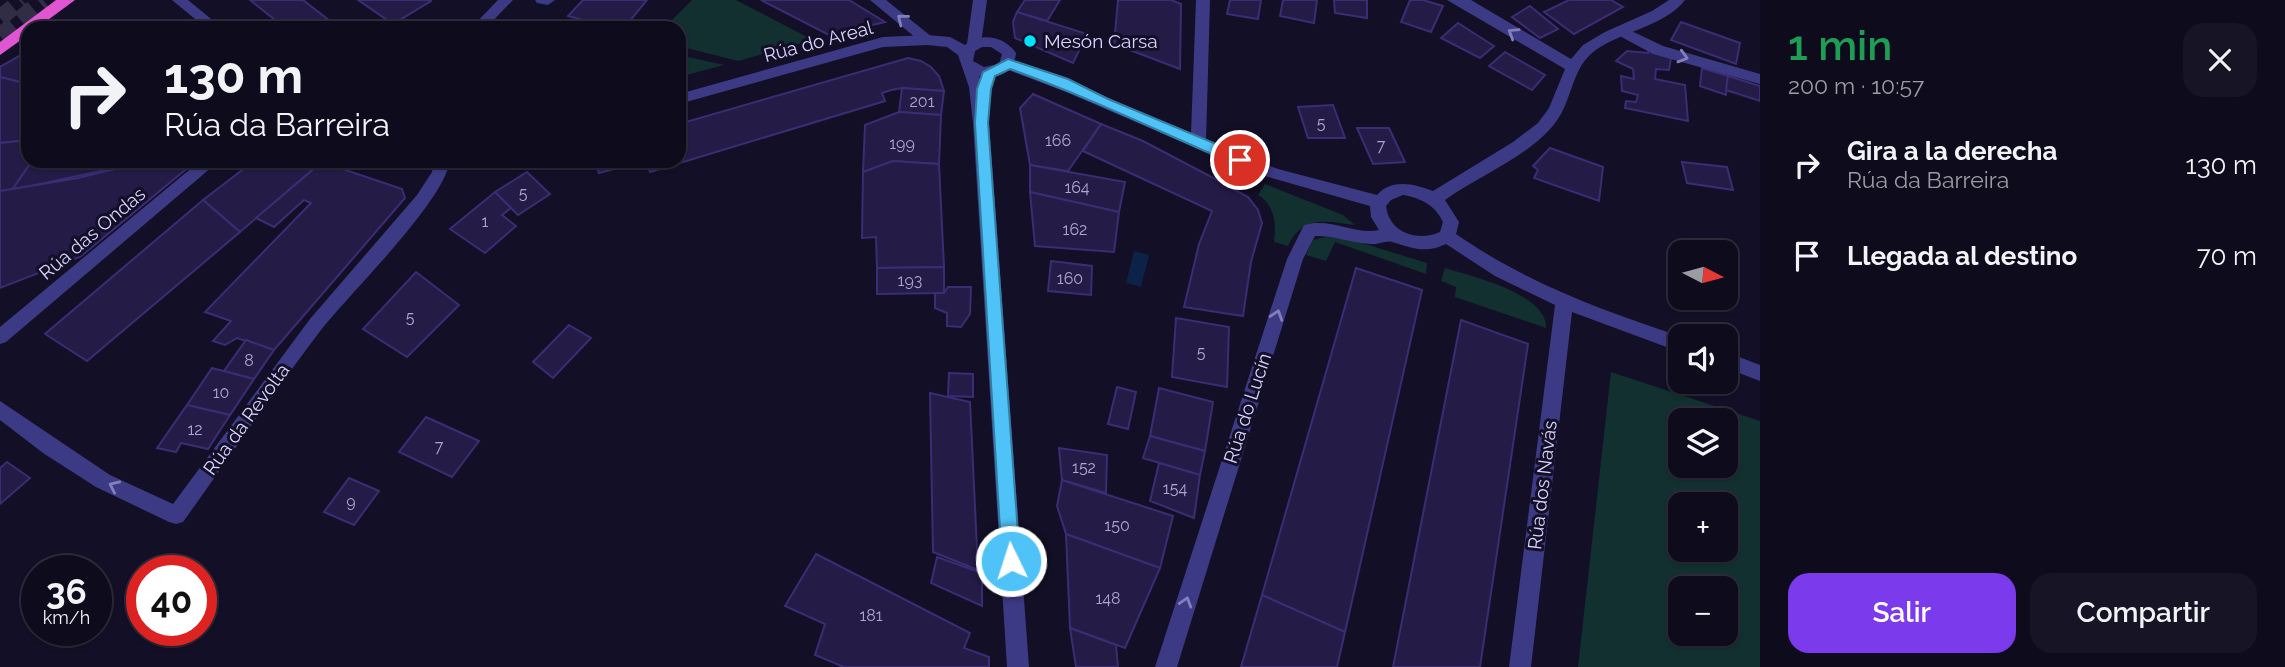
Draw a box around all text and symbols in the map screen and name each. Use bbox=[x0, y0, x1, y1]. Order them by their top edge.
one-way arrow bbox=[898, 15, 910, 28]
street label: Rúa do Areal bbox=[761, 16, 876, 66]
text: 1 min bbox=[1788, 21, 1892, 70]
button: close bbox=[2183, 23, 2257, 97]
one-way arrow bbox=[1508, 28, 1521, 41]
place label: Mesón Carsa bbox=[1044, 30, 1158, 52]
marker: Mesón Carsa bbox=[1022, 33, 1038, 49]
text: 130 m bbox=[164, 47, 303, 104]
icon: right bbox=[49, 49, 140, 140]
one-way arrow bbox=[1677, 49, 1689, 63]
text: 200 m · 10:57 bbox=[1788, 72, 1924, 99]
house number: 201 bbox=[910, 92, 935, 111]
text: Rúa da Barreira bbox=[164, 106, 390, 143]
house number: 5 bbox=[1317, 114, 1326, 133]
pin bbox=[1210, 130, 1270, 190]
house number: 166 bbox=[1045, 131, 1071, 150]
house number: 199 bbox=[889, 134, 915, 153]
house number: 7 bbox=[1377, 136, 1386, 155]
text: Gira a la derecha bbox=[1847, 136, 2057, 166]
icon: arrive bbox=[1221, 141, 1259, 179]
icon: right bbox=[1788, 146, 1826, 184]
text: 130 m bbox=[2186, 150, 2257, 180]
text: Rúa da Barreira bbox=[1847, 166, 2009, 193]
house number: 164 bbox=[1064, 178, 1090, 197]
street label: Rúa das Ondas bbox=[35, 182, 149, 284]
house number: 5 bbox=[519, 184, 528, 203]
house number: 1 bbox=[482, 212, 489, 231]
house number: 162 bbox=[1063, 220, 1087, 239]
icon: arrive bbox=[1788, 237, 1826, 275]
north arrow bbox=[1668, 240, 1738, 310]
map controls bbox=[1668, 240, 1738, 646]
text: Llegada al destino bbox=[1847, 241, 2077, 271]
text: 70 m bbox=[2197, 241, 2257, 271]
house number: 160 bbox=[1057, 269, 1083, 288]
house number: 193 bbox=[898, 271, 922, 290]
house number: 5 bbox=[406, 308, 415, 327]
one-way arrow bbox=[1269, 309, 1283, 321]
button: sound bbox=[1668, 324, 1738, 394]
house number: 5 bbox=[1197, 343, 1206, 362]
street label: Rúa do Lucín bbox=[1219, 350, 1275, 466]
house number: 8 bbox=[244, 351, 254, 370]
street label: Rúa da Revolta bbox=[198, 359, 294, 479]
house number: 10 bbox=[213, 383, 229, 402]
button: layers bbox=[1668, 408, 1738, 478]
street label: Rúa dos Navás bbox=[1523, 419, 1561, 551]
house number: 12 bbox=[187, 420, 203, 439]
house number: 7 bbox=[435, 437, 444, 456]
house number: 152 bbox=[1072, 458, 1096, 477]
house number: 154 bbox=[1163, 479, 1187, 498]
one-way arrow bbox=[109, 480, 122, 494]
house number: 9 bbox=[346, 492, 356, 511]
button: + bbox=[1668, 492, 1738, 562]
house number: 150 bbox=[1104, 516, 1130, 535]
position arrow bbox=[974, 524, 1048, 598]
speed limit sign: 40 bbox=[126, 555, 217, 646]
text: 36 bbox=[46, 571, 87, 612]
button: Salir bbox=[1788, 573, 2016, 653]
button: Compartir bbox=[2030, 573, 2257, 653]
button: − bbox=[1668, 576, 1738, 646]
house number: 148 bbox=[1095, 589, 1121, 608]
one-way arrow bbox=[1177, 596, 1192, 608]
house number: 181 bbox=[859, 606, 883, 625]
text: km/h bbox=[43, 607, 90, 628]

